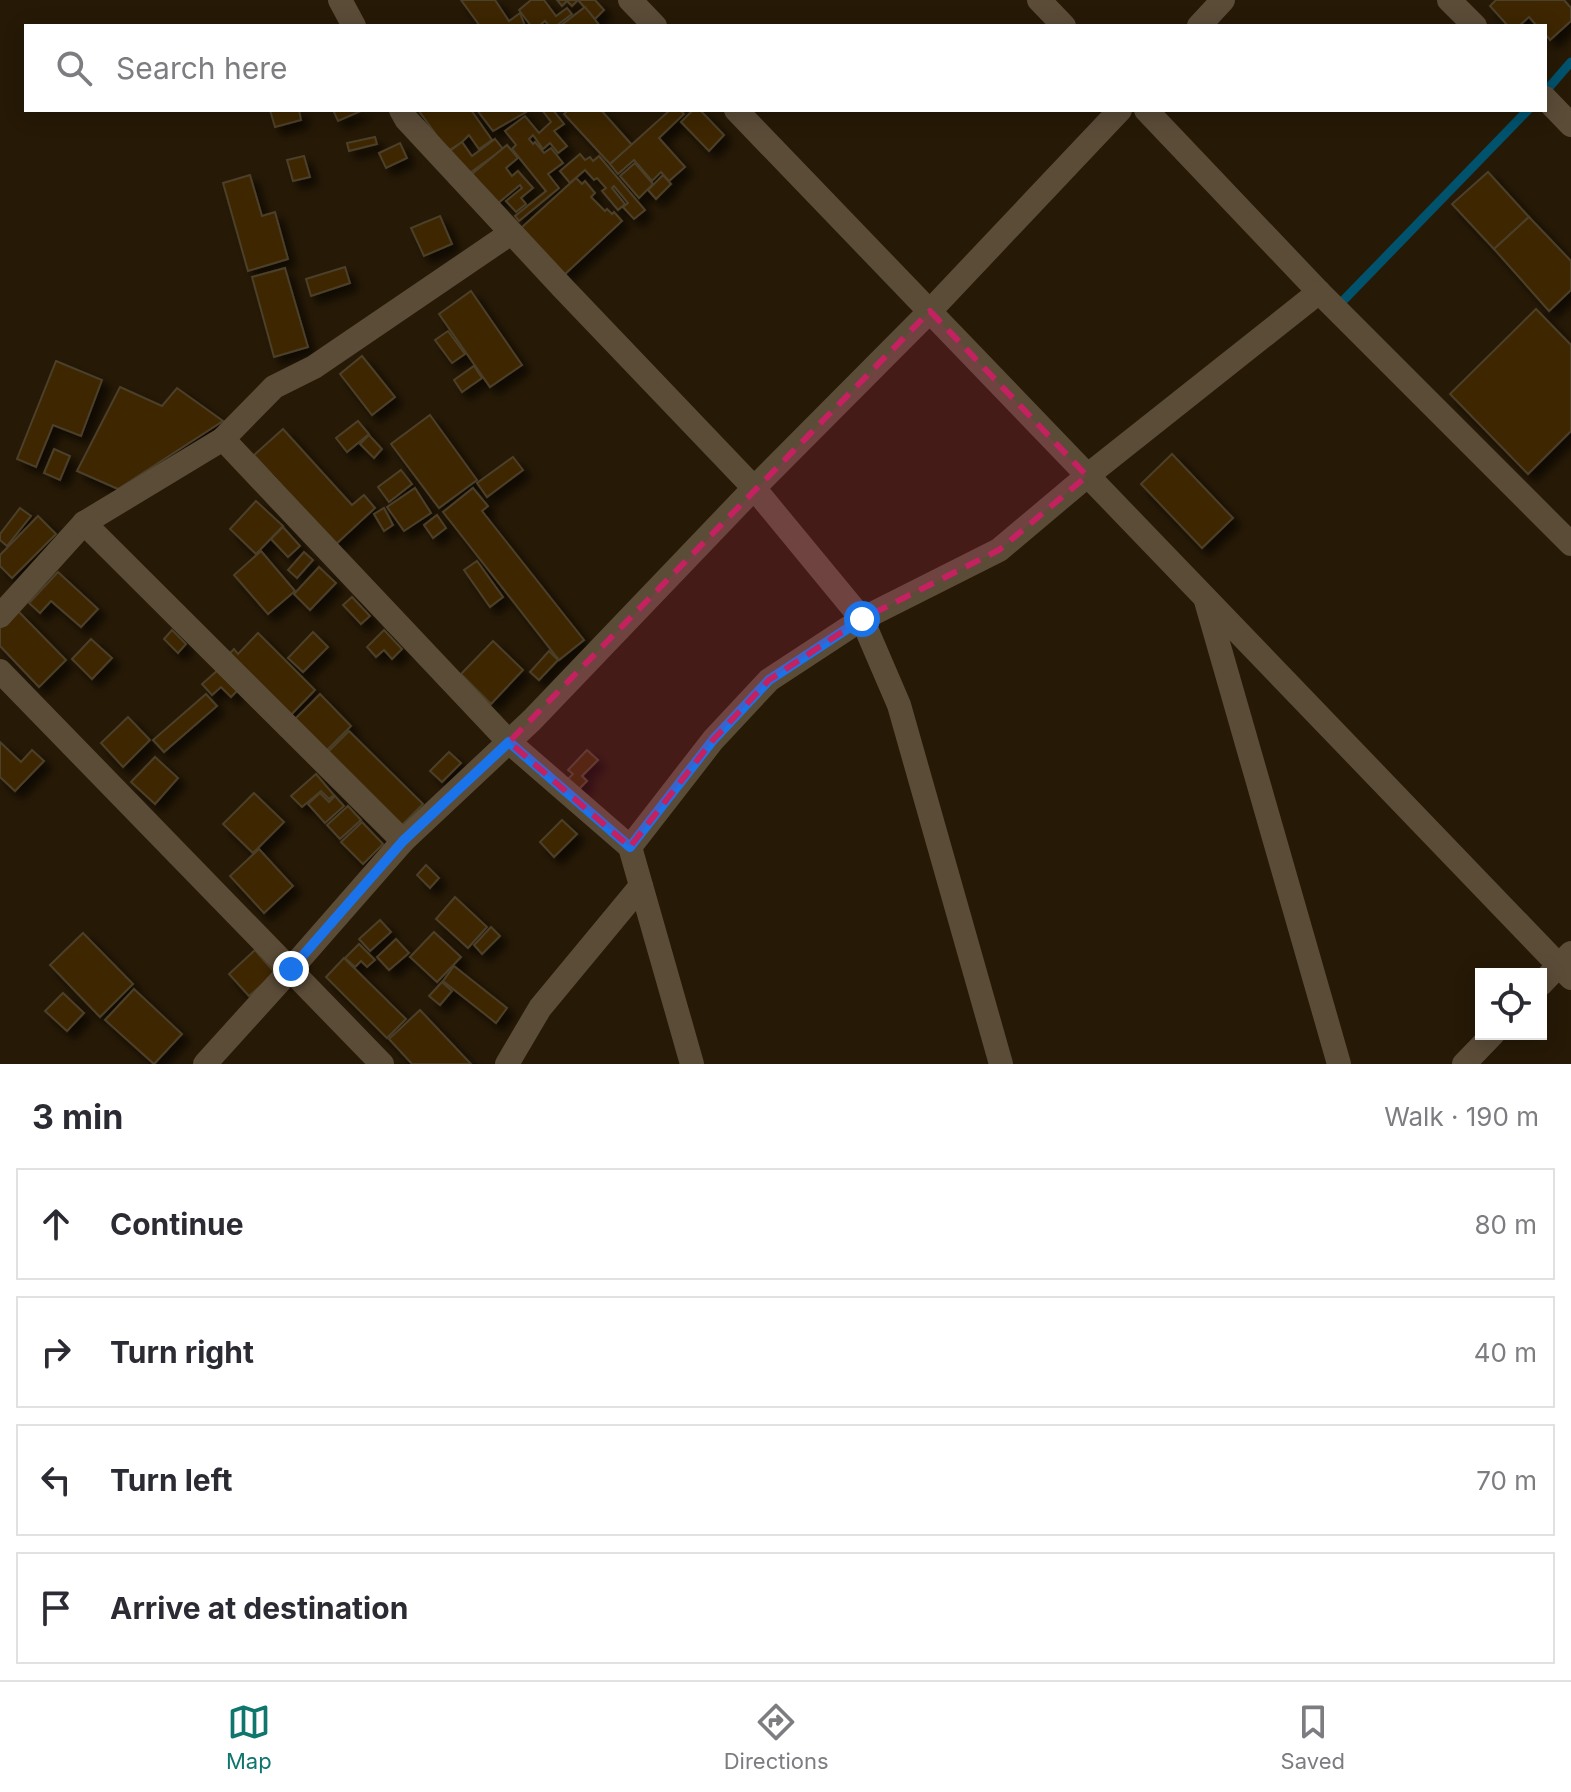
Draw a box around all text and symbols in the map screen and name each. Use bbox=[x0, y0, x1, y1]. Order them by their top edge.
search box bbox=[24, 24, 1547, 112]
icon: search bbox=[52, 46, 96, 90]
text: Search here bbox=[116, 50, 288, 86]
route start bbox=[844, 601, 880, 637]
route end bbox=[273, 951, 309, 987]
map controls bbox=[1475, 968, 1547, 1040]
button: locate bbox=[1475, 968, 1547, 1040]
text: 3 min bbox=[32, 1096, 123, 1137]
text: Walk · 190 m bbox=[1384, 1101, 1539, 1132]
icon: ahead bbox=[34, 1202, 78, 1246]
text: Continue bbox=[110, 1206, 244, 1242]
text: 80 m bbox=[1474, 1209, 1537, 1240]
icon: right bbox=[34, 1330, 78, 1374]
text: Turn right bbox=[110, 1334, 254, 1370]
text: 40 m bbox=[1474, 1337, 1537, 1368]
icon: left bbox=[34, 1458, 78, 1502]
text: Turn left bbox=[110, 1462, 232, 1498]
text: 70 m bbox=[1476, 1465, 1537, 1496]
icon: arrive bbox=[34, 1586, 78, 1630]
text: Arrive at destination bbox=[110, 1590, 408, 1626]
tab: Map bbox=[226, 1700, 272, 1774]
tab: Directions bbox=[724, 1700, 829, 1774]
tab: Saved bbox=[1281, 1700, 1345, 1774]

